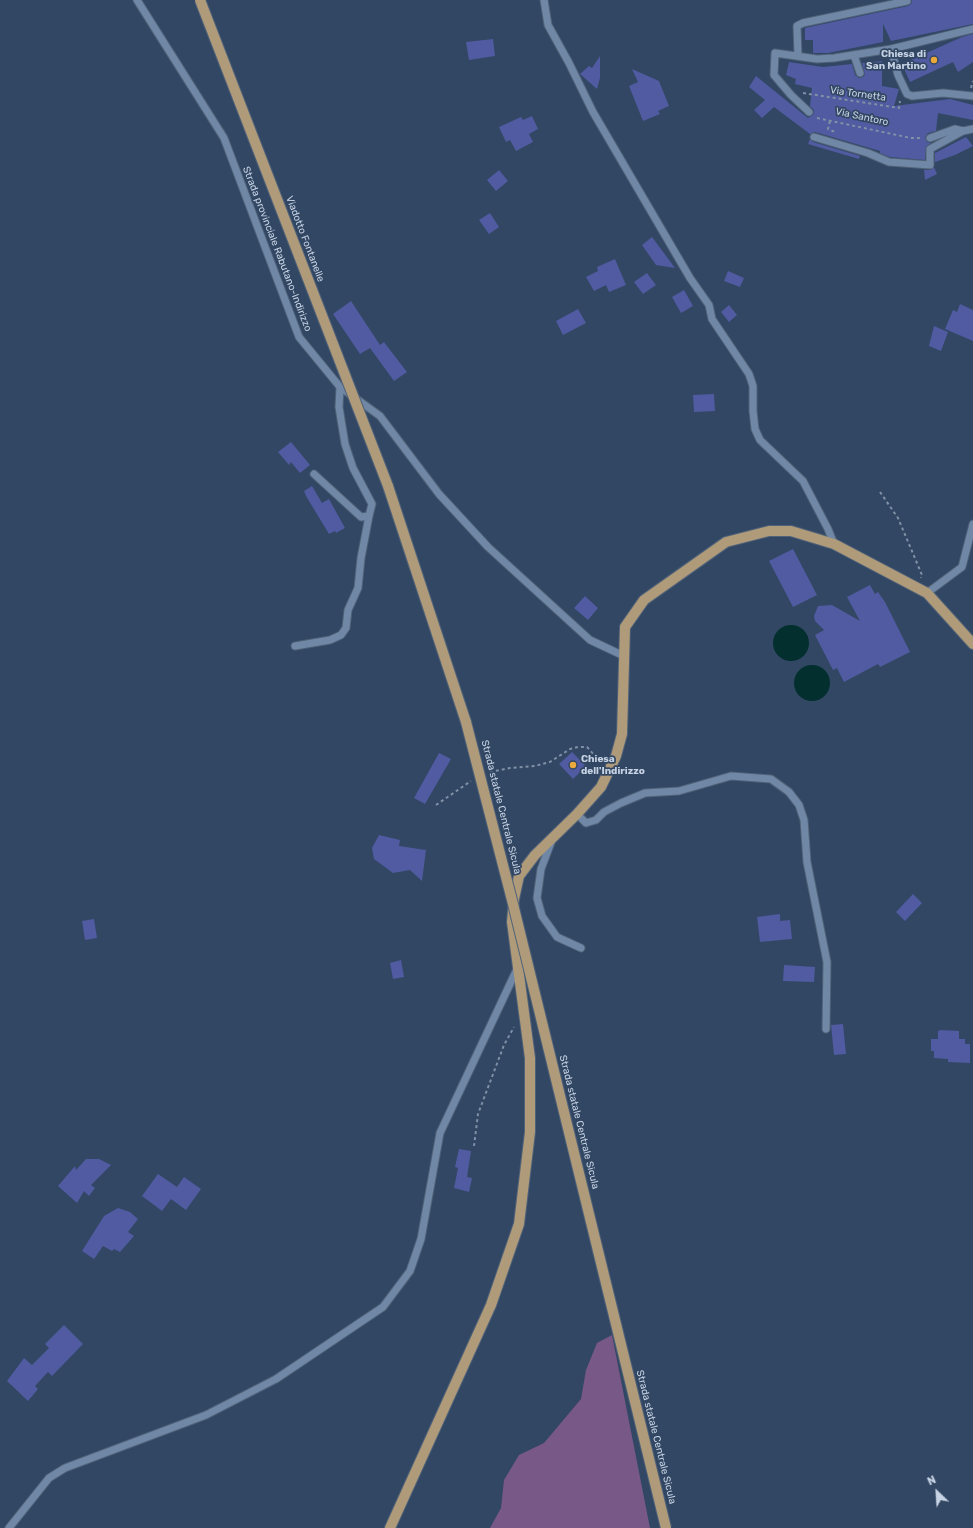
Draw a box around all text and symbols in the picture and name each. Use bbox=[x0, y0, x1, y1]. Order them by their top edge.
place label: Chiesa di San Martino bbox=[866, 48, 926, 72]
marker: Chiesa di San Martino bbox=[929, 55, 939, 65]
street label: Via Tornetta bbox=[829, 84, 887, 104]
street label: Via Santoro bbox=[834, 106, 890, 128]
street label: Strada provinciale Rabutano-Indirizzo bbox=[240, 165, 314, 333]
street label: Viadotto Fontanelle bbox=[283, 194, 327, 284]
street label: Strada statale Centrale Sicula bbox=[479, 739, 523, 875]
place label: Chiesa dell'Indirizzo bbox=[581, 753, 645, 776]
marker: Chiesa dell'Indirizzo bbox=[568, 760, 578, 770]
street label: Strada statale Centrale Sicula bbox=[557, 1054, 601, 1190]
street label: Strada statale Centrale Sicula bbox=[634, 1369, 678, 1505]
north arrow bbox=[917, 1472, 957, 1512]
text: N bbox=[925, 1473, 938, 1488]

